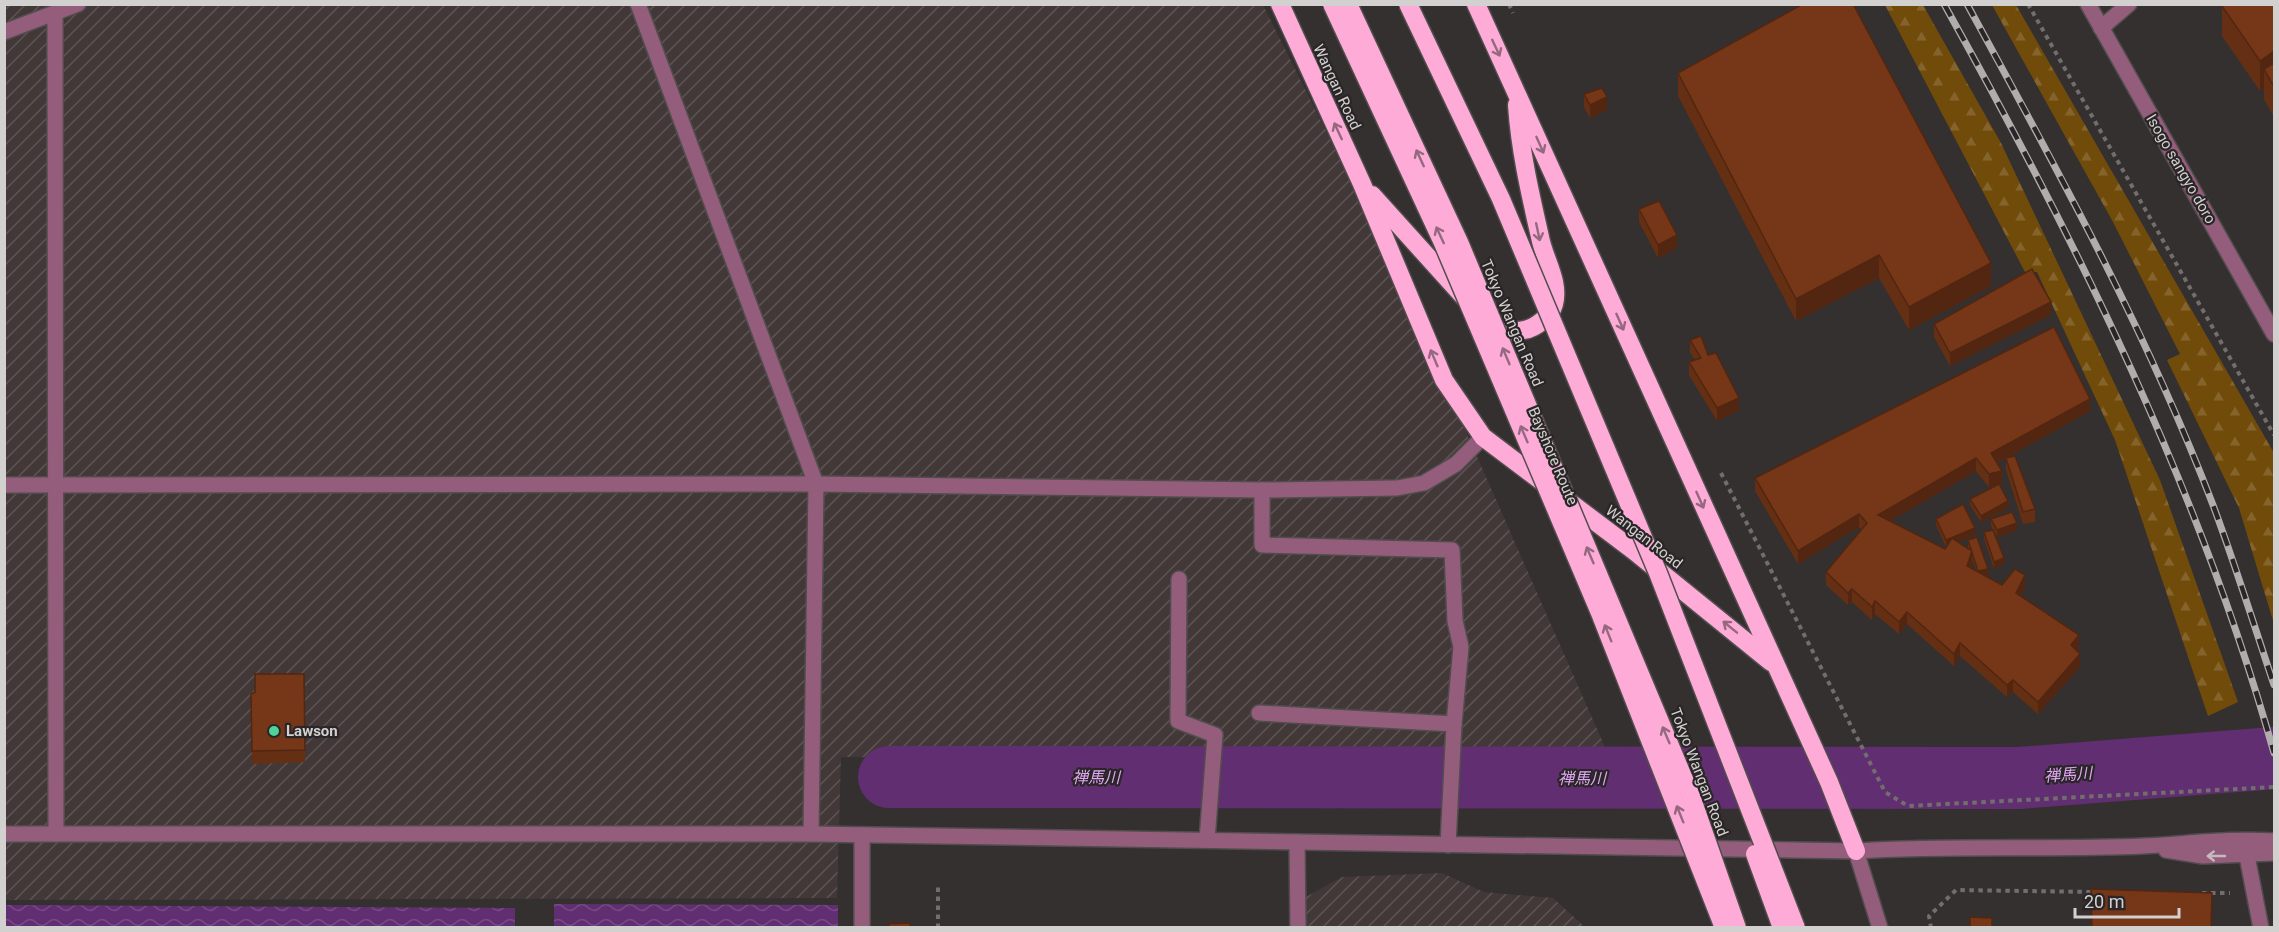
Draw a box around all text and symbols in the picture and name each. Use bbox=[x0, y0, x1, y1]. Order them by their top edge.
one-way arrow bbox=[1491, 38, 1502, 56]
street label: Wangan Road bbox=[1309, 41, 1365, 133]
street label: Isogo sangyo doro bbox=[2142, 111, 2220, 227]
one-way arrow bbox=[1331, 123, 1343, 141]
one-way arrow bbox=[1535, 135, 1546, 153]
one-way arrow bbox=[1413, 150, 1425, 168]
one-way arrow bbox=[1533, 222, 1545, 241]
one-way arrow bbox=[1433, 227, 1445, 245]
street label: Tokyo Wangan Road bbox=[1477, 257, 1547, 389]
one-way arrow bbox=[1615, 313, 1626, 331]
one-way arrow bbox=[1500, 347, 1511, 365]
one-way arrow bbox=[1428, 349, 1439, 367]
street label: Bayshore Route bbox=[1524, 404, 1582, 508]
one-way arrow bbox=[1518, 426, 1529, 444]
one-way arrow bbox=[1695, 491, 1706, 509]
street label: Wangan Road bbox=[1602, 501, 1686, 573]
one-way arrow bbox=[1584, 546, 1595, 565]
one-way arrow bbox=[1722, 621, 1738, 634]
one-way arrow bbox=[1602, 625, 1613, 643]
street label: Tokyo Wangan Road bbox=[1666, 705, 1732, 839]
place label: Lawson bbox=[286, 722, 338, 740]
marker: Lawson bbox=[267, 724, 281, 738]
one-way arrow bbox=[1659, 726, 1670, 744]
water label: 禅馬川 bbox=[2043, 763, 2095, 786]
water label: 禅馬川 bbox=[1072, 768, 1122, 787]
water label: 禅馬川 bbox=[1558, 769, 1608, 788]
one-way arrow bbox=[1674, 806, 1685, 824]
one-way arrow bbox=[2207, 850, 2227, 862]
scale bar bbox=[2075, 881, 2178, 919]
text: 20 m bbox=[2084, 891, 2124, 912]

